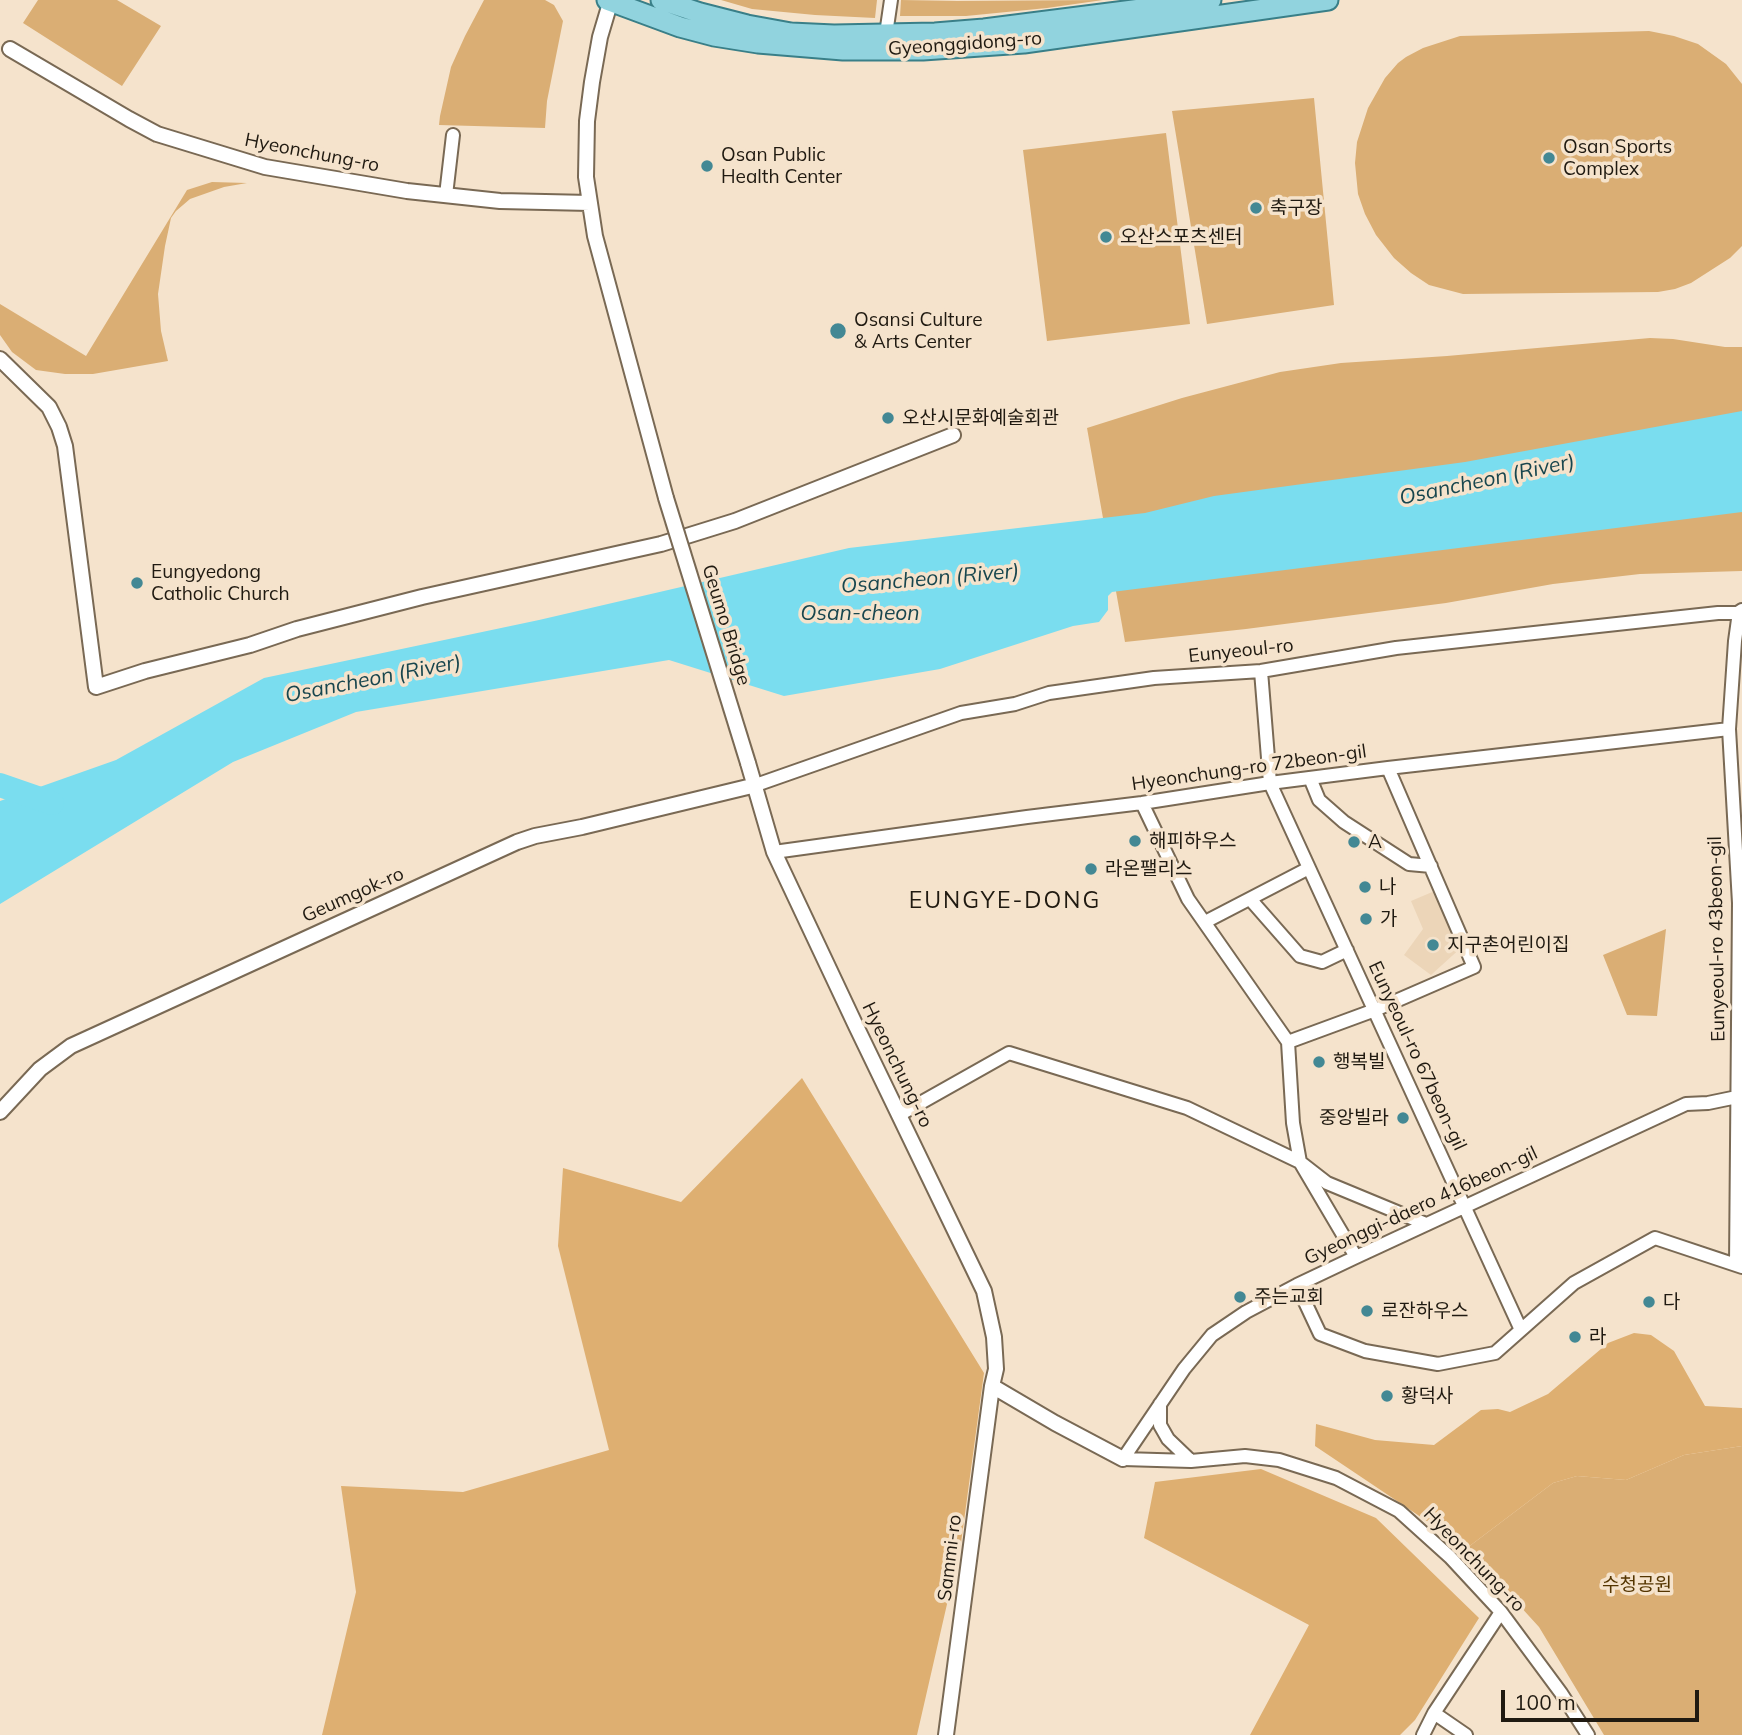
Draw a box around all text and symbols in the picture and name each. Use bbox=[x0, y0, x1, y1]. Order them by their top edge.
street label: Gyeonggidong-ro bbox=[887, 27, 1043, 61]
street label: Hyeonchung-ro bbox=[243, 129, 381, 177]
place label: Osan Sports Complex bbox=[1563, 136, 1672, 180]
place label: Osan Public Health Center bbox=[721, 144, 842, 188]
marker: Osan Sports Complex bbox=[1541, 150, 1557, 166]
marker: Osan Public Health Center bbox=[699, 158, 715, 174]
place label: 축구장 bbox=[1270, 197, 1322, 219]
marker: 축구장 bbox=[1248, 200, 1264, 216]
place label: 오산스포츠센터 bbox=[1120, 226, 1242, 248]
marker: 오산스포츠센터 bbox=[1098, 229, 1114, 245]
place label: Osansi Culture & Arts Center bbox=[854, 309, 983, 353]
marker: Osansi Culture & Arts Center bbox=[828, 321, 848, 341]
place label: 오산시문화예술회관 bbox=[902, 407, 1059, 429]
marker: 오산시문화예술회관 bbox=[880, 410, 896, 426]
water label: Osancheon (River) bbox=[1397, 449, 1577, 511]
water label: Osancheon (River) bbox=[840, 559, 1020, 599]
place label: Eungyedong Catholic Church bbox=[151, 561, 290, 605]
street label: Geumo Bridge bbox=[697, 562, 755, 688]
marker: Eungyedong Catholic Church bbox=[129, 575, 145, 591]
water label: Osan-cheon bbox=[800, 601, 920, 627]
street label: Eunyeoul-ro bbox=[1187, 634, 1295, 668]
water label: Osancheon (River) bbox=[283, 650, 463, 708]
street label: Hyeonchung-ro 72beon-gil bbox=[1130, 740, 1368, 796]
place label: 해피하우스 bbox=[1149, 830, 1236, 852]
place label: A bbox=[1368, 831, 1382, 853]
marker: 해피하우스 bbox=[1127, 833, 1143, 849]
marker: A bbox=[1346, 834, 1362, 850]
street label: Eunyeoul-ro 43beon-gil bbox=[1704, 836, 1730, 1042]
place label: 라온팰리스 bbox=[1105, 858, 1192, 880]
marker: 라온팰리스 bbox=[1083, 861, 1099, 877]
street label: Geumgok-ro bbox=[298, 862, 408, 928]
place label: 나 bbox=[1379, 876, 1396, 898]
marker: 나 bbox=[1357, 879, 1373, 895]
district label: EUNGYE-DONG bbox=[910, 887, 1100, 915]
place label: 가 bbox=[1380, 908, 1397, 930]
marker: 가 bbox=[1358, 911, 1374, 927]
place label: 지구촌어린이집 bbox=[1447, 934, 1569, 956]
marker: 지구촌어린이집 bbox=[1425, 937, 1441, 953]
street label: Eunyeoul-ro 67beon-gil bbox=[1363, 958, 1471, 1154]
street label: Hyeonchung-ro bbox=[857, 999, 937, 1131]
place label: 행복빌 bbox=[1333, 1051, 1385, 1073]
marker: 행복빌 bbox=[1311, 1054, 1327, 1070]
place label: 중앙빌라 bbox=[1319, 1107, 1389, 1129]
marker: 중앙빌라 bbox=[1395, 1110, 1411, 1126]
street label: Gyeonggi-daero 416beon-gil bbox=[1301, 1142, 1541, 1270]
place label: 주는교회 bbox=[1254, 1286, 1324, 1308]
marker: 주는교회 bbox=[1232, 1289, 1248, 1305]
place label: 다 bbox=[1663, 1291, 1680, 1313]
marker: 다 bbox=[1641, 1294, 1657, 1310]
place label: 로잔하우스 bbox=[1381, 1300, 1468, 1322]
marker: 로잔하우스 bbox=[1359, 1303, 1375, 1319]
place label: 라 bbox=[1589, 1326, 1606, 1348]
marker: 라 bbox=[1567, 1329, 1583, 1345]
place label: 황덕사 bbox=[1401, 1385, 1453, 1407]
marker: 황덕사 bbox=[1379, 1388, 1395, 1404]
street label: Hyeonchung-ro bbox=[1418, 1503, 1530, 1617]
street label: Sammi-ro bbox=[933, 1513, 967, 1603]
park label: 수청공원 bbox=[1602, 1574, 1672, 1596]
scale bar bbox=[1504, 1676, 1702, 1720]
text: 100 m bbox=[1514, 1689, 1576, 1715]

